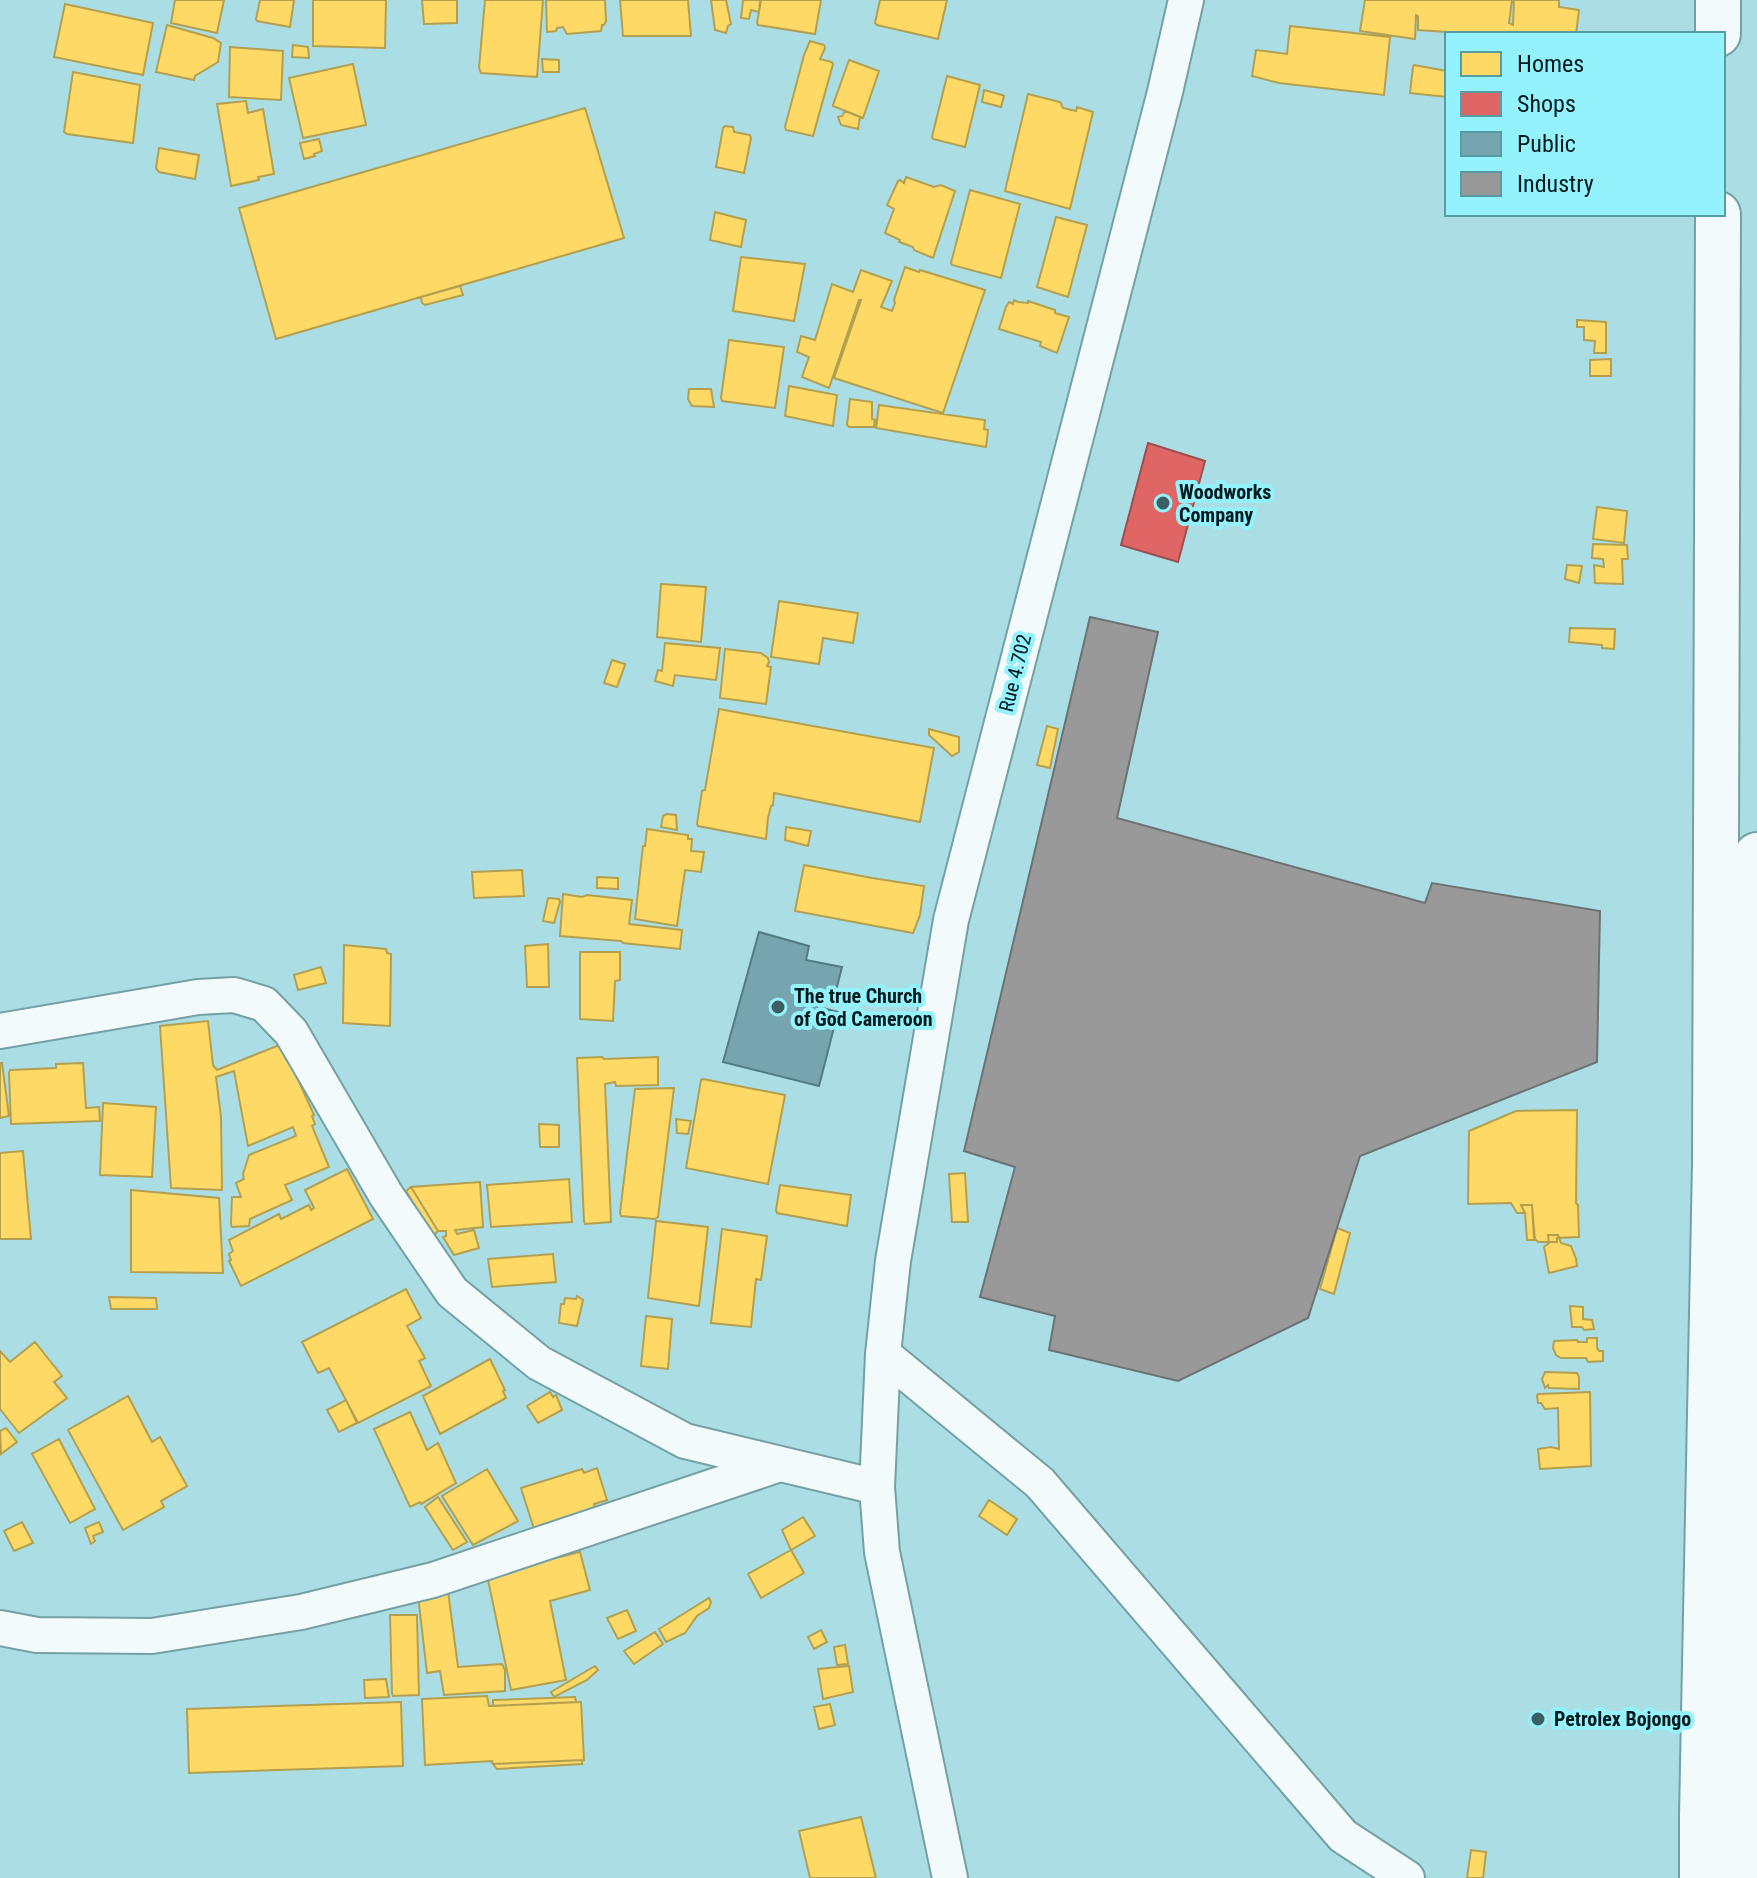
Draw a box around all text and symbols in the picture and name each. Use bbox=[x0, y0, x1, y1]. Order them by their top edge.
legend bbox=[1445, 32, 1725, 216]
text: Homes bbox=[1517, 50, 1584, 78]
text: Shops bbox=[1517, 90, 1576, 118]
text: Public bbox=[1517, 130, 1576, 158]
text: Industry bbox=[1517, 170, 1594, 198]
place label: Woodworks Company bbox=[1179, 480, 1271, 527]
marker: Woodworks Company bbox=[1154, 494, 1172, 512]
street label: Rue 4.702 bbox=[994, 632, 1036, 714]
place label: The true Church of God Cameroon bbox=[794, 984, 933, 1031]
marker: The true Church of God Cameroon bbox=[769, 998, 787, 1016]
place label: Petrolex Bojongo bbox=[1554, 1707, 1691, 1731]
marker: Petrolex Bojongo bbox=[1529, 1710, 1547, 1728]

